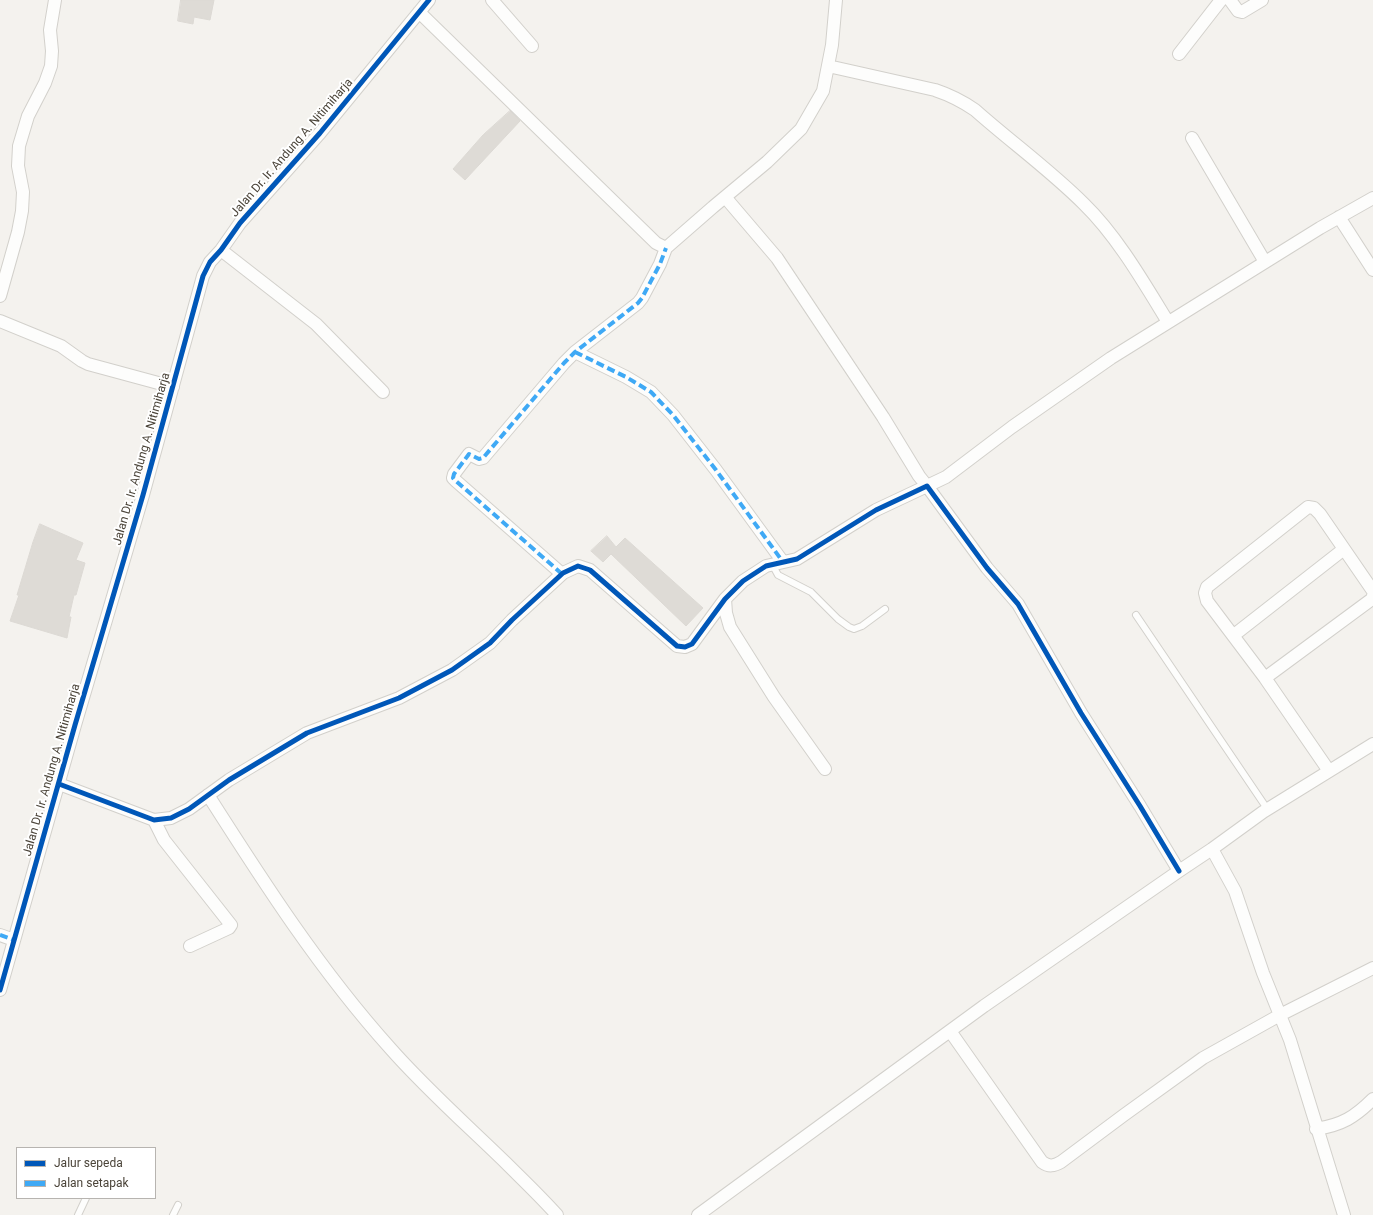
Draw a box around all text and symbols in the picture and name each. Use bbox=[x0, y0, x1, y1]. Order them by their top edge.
street label: Jalan Dr. Ir. Andung A. Nitimiharja bbox=[228, 76, 356, 220]
street label: Jalan Dr. Ir. Andung A. Nitimiharja bbox=[110, 371, 174, 547]
street label: Jalan Dr. Ir. Andung A. Nitimiharja bbox=[20, 682, 84, 858]
legend bbox=[16, 1147, 156, 1199]
text: Jalur sepeda bbox=[54, 1156, 123, 1170]
text: Jalan setapak bbox=[54, 1176, 129, 1190]

